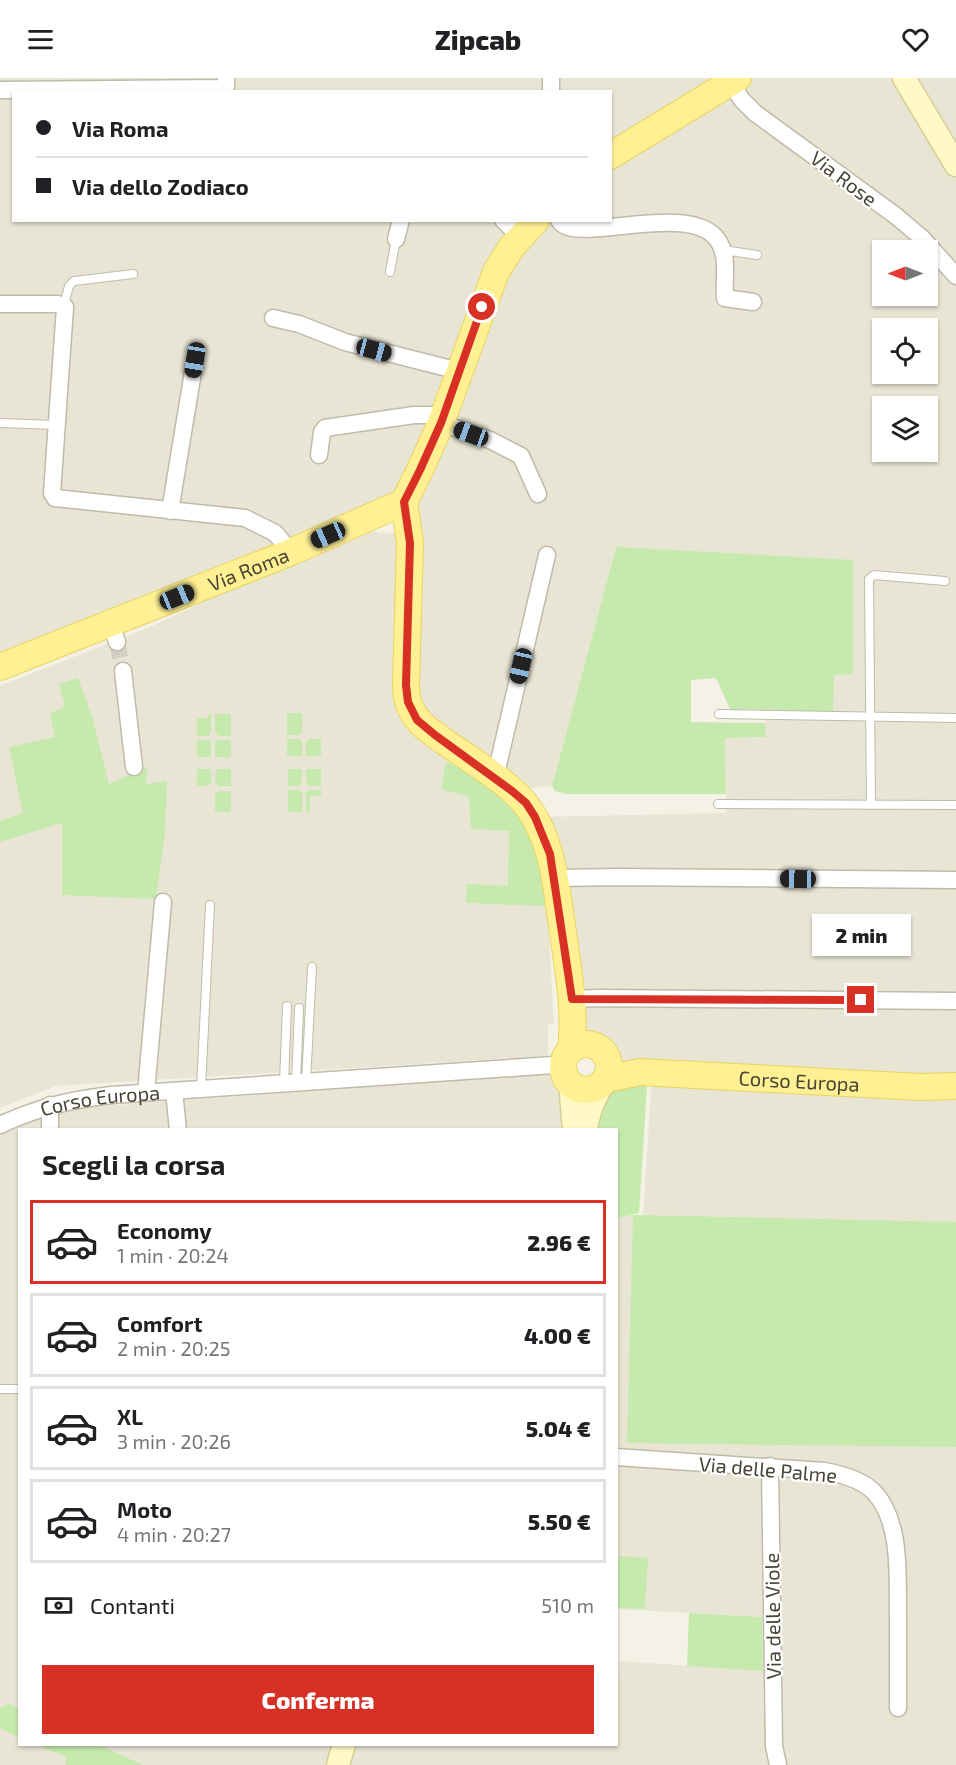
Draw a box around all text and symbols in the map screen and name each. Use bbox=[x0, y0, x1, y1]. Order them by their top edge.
icon: menu bbox=[24, 23, 57, 56]
text: Zipcab bbox=[435, 23, 521, 55]
icon: heart bbox=[899, 23, 932, 56]
text: Via Roma bbox=[72, 115, 168, 141]
street label: Via Rose bbox=[806, 145, 882, 211]
text: Via dello Zodiaco bbox=[72, 173, 249, 199]
north arrow bbox=[872, 240, 938, 306]
map controls bbox=[872, 240, 938, 462]
route start bbox=[468, 293, 495, 320]
button: locate bbox=[872, 318, 938, 384]
car bbox=[354, 337, 394, 363]
car bbox=[183, 341, 207, 379]
button: layers bbox=[872, 396, 938, 462]
car bbox=[451, 419, 491, 449]
car bbox=[308, 519, 348, 551]
street label: Via Roma bbox=[204, 542, 292, 596]
car bbox=[157, 582, 197, 612]
car bbox=[508, 646, 534, 686]
car bbox=[780, 870, 816, 888]
callout: 2 min bbox=[812, 913, 910, 955]
text: 2 min bbox=[836, 923, 887, 947]
route end bbox=[847, 986, 874, 1013]
street label: Corso Europa bbox=[738, 1065, 860, 1096]
street label: Corso Europa bbox=[37, 1080, 161, 1121]
text: Scegli la corsa bbox=[42, 1148, 225, 1180]
icon: car bbox=[45, 1215, 99, 1269]
text: Economy bbox=[117, 1217, 212, 1243]
text: 2.96 € bbox=[527, 1229, 591, 1255]
text: 1 min · 20:24 bbox=[117, 1243, 229, 1267]
icon: car bbox=[45, 1308, 99, 1362]
text: Comfort bbox=[117, 1310, 202, 1336]
text: 4.00 € bbox=[524, 1322, 591, 1348]
text: 2 min · 20:25 bbox=[117, 1336, 230, 1360]
icon: car bbox=[45, 1401, 99, 1455]
text: XL bbox=[117, 1403, 143, 1429]
text: 5.04 € bbox=[526, 1415, 591, 1441]
text: 3 min · 20:26 bbox=[117, 1429, 231, 1453]
street label: Via delle Palme bbox=[698, 1451, 838, 1487]
icon: car bbox=[45, 1494, 99, 1548]
text: Moto bbox=[117, 1496, 172, 1522]
text: 5.50 € bbox=[528, 1508, 591, 1534]
text: 4 min · 20:27 bbox=[117, 1522, 231, 1546]
street label: Via delle Viole bbox=[759, 1553, 785, 1679]
icon: cash bbox=[42, 1589, 75, 1622]
text: Contanti bbox=[90, 1592, 175, 1618]
text: 510 m bbox=[541, 1593, 594, 1617]
button: Conferma bbox=[42, 1665, 594, 1734]

